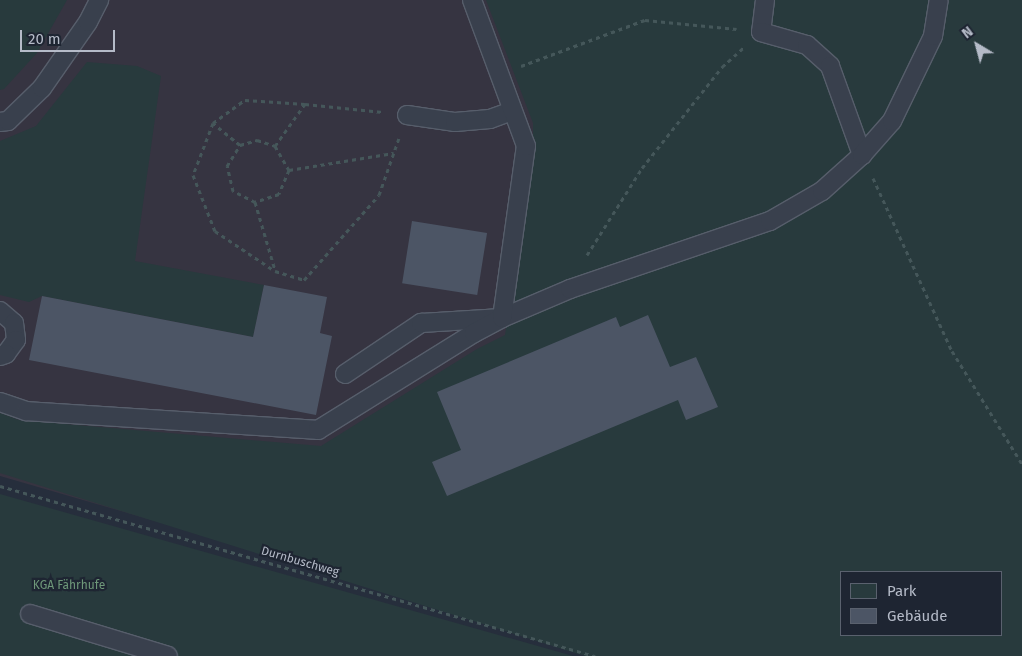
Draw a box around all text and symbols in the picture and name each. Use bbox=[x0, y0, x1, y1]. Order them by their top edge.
scale bar bbox=[22, 20, 118, 52]
north arrow bbox=[952, 20, 1002, 70]
text: N bbox=[959, 23, 976, 42]
text: 20 m bbox=[28, 30, 61, 48]
street label: Durnbuschweg bbox=[259, 544, 341, 580]
legend bbox=[840, 571, 1002, 636]
park label: KGA Fährhufe bbox=[33, 579, 105, 593]
text: Park bbox=[887, 582, 917, 600]
text: Gebäude bbox=[887, 607, 947, 625]

